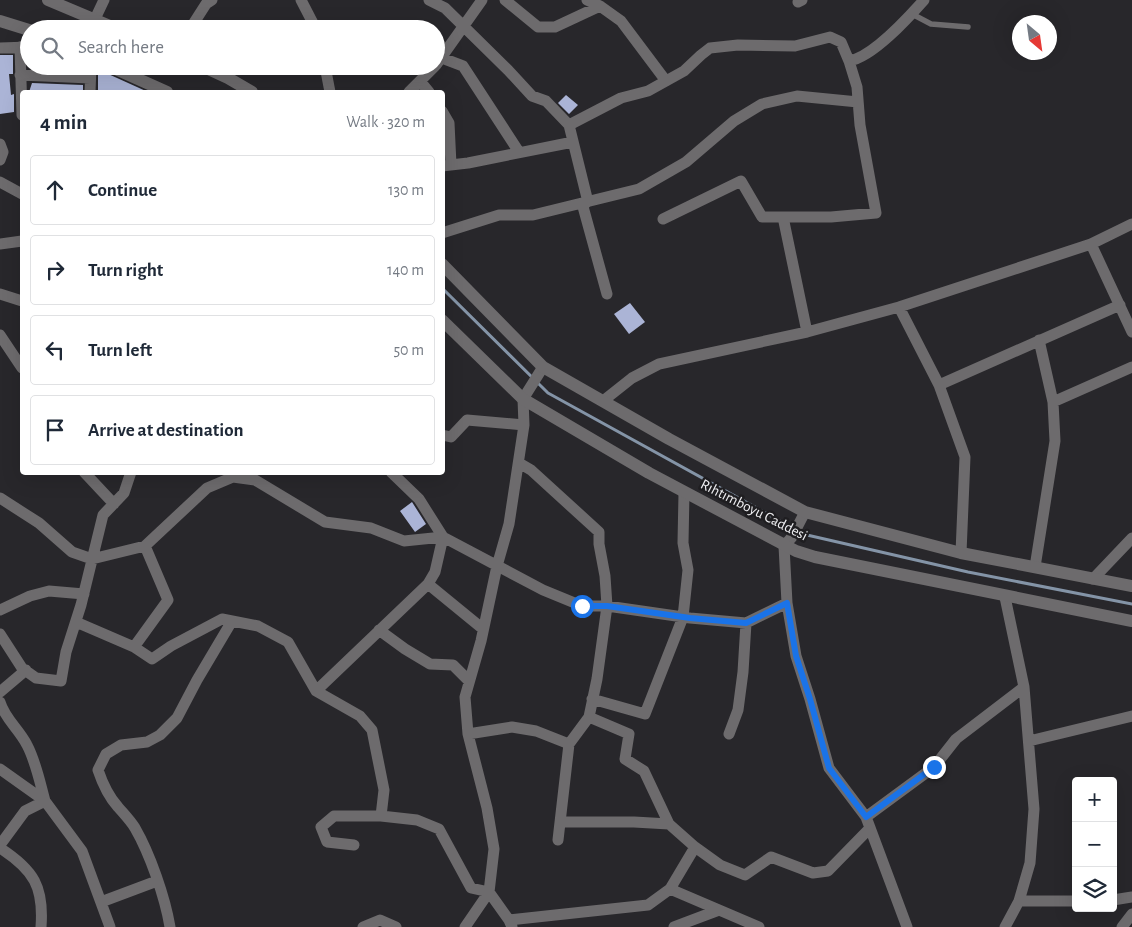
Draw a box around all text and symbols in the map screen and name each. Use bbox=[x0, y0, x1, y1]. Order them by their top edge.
north arrow bbox=[1012, 15, 1057, 60]
search box bbox=[20, 20, 445, 75]
icon: search bbox=[38, 34, 66, 62]
text: Search here bbox=[78, 38, 164, 57]
text: 4 min bbox=[40, 112, 87, 133]
text: Walk · 320 m bbox=[346, 114, 425, 130]
icon: ahead bbox=[41, 176, 69, 204]
text: Continue bbox=[88, 181, 157, 200]
text: 130 m bbox=[388, 182, 424, 198]
icon: right bbox=[41, 256, 69, 284]
text: Turn right bbox=[88, 261, 163, 280]
text: 140 m bbox=[387, 262, 424, 278]
icon: left bbox=[41, 336, 69, 364]
text: Turn left bbox=[88, 341, 152, 360]
text: 50 m bbox=[393, 342, 424, 358]
icon: arrive bbox=[41, 416, 69, 444]
text: Arrive at destination bbox=[88, 421, 244, 440]
street label: Rıhtımboyu Caddesi bbox=[698, 477, 810, 543]
route start bbox=[571, 595, 594, 618]
route end bbox=[923, 756, 946, 779]
map controls bbox=[1072, 777, 1117, 912]
button: + bbox=[1072, 777, 1117, 822]
button: − bbox=[1072, 822, 1117, 867]
button: layers bbox=[1072, 867, 1117, 912]

